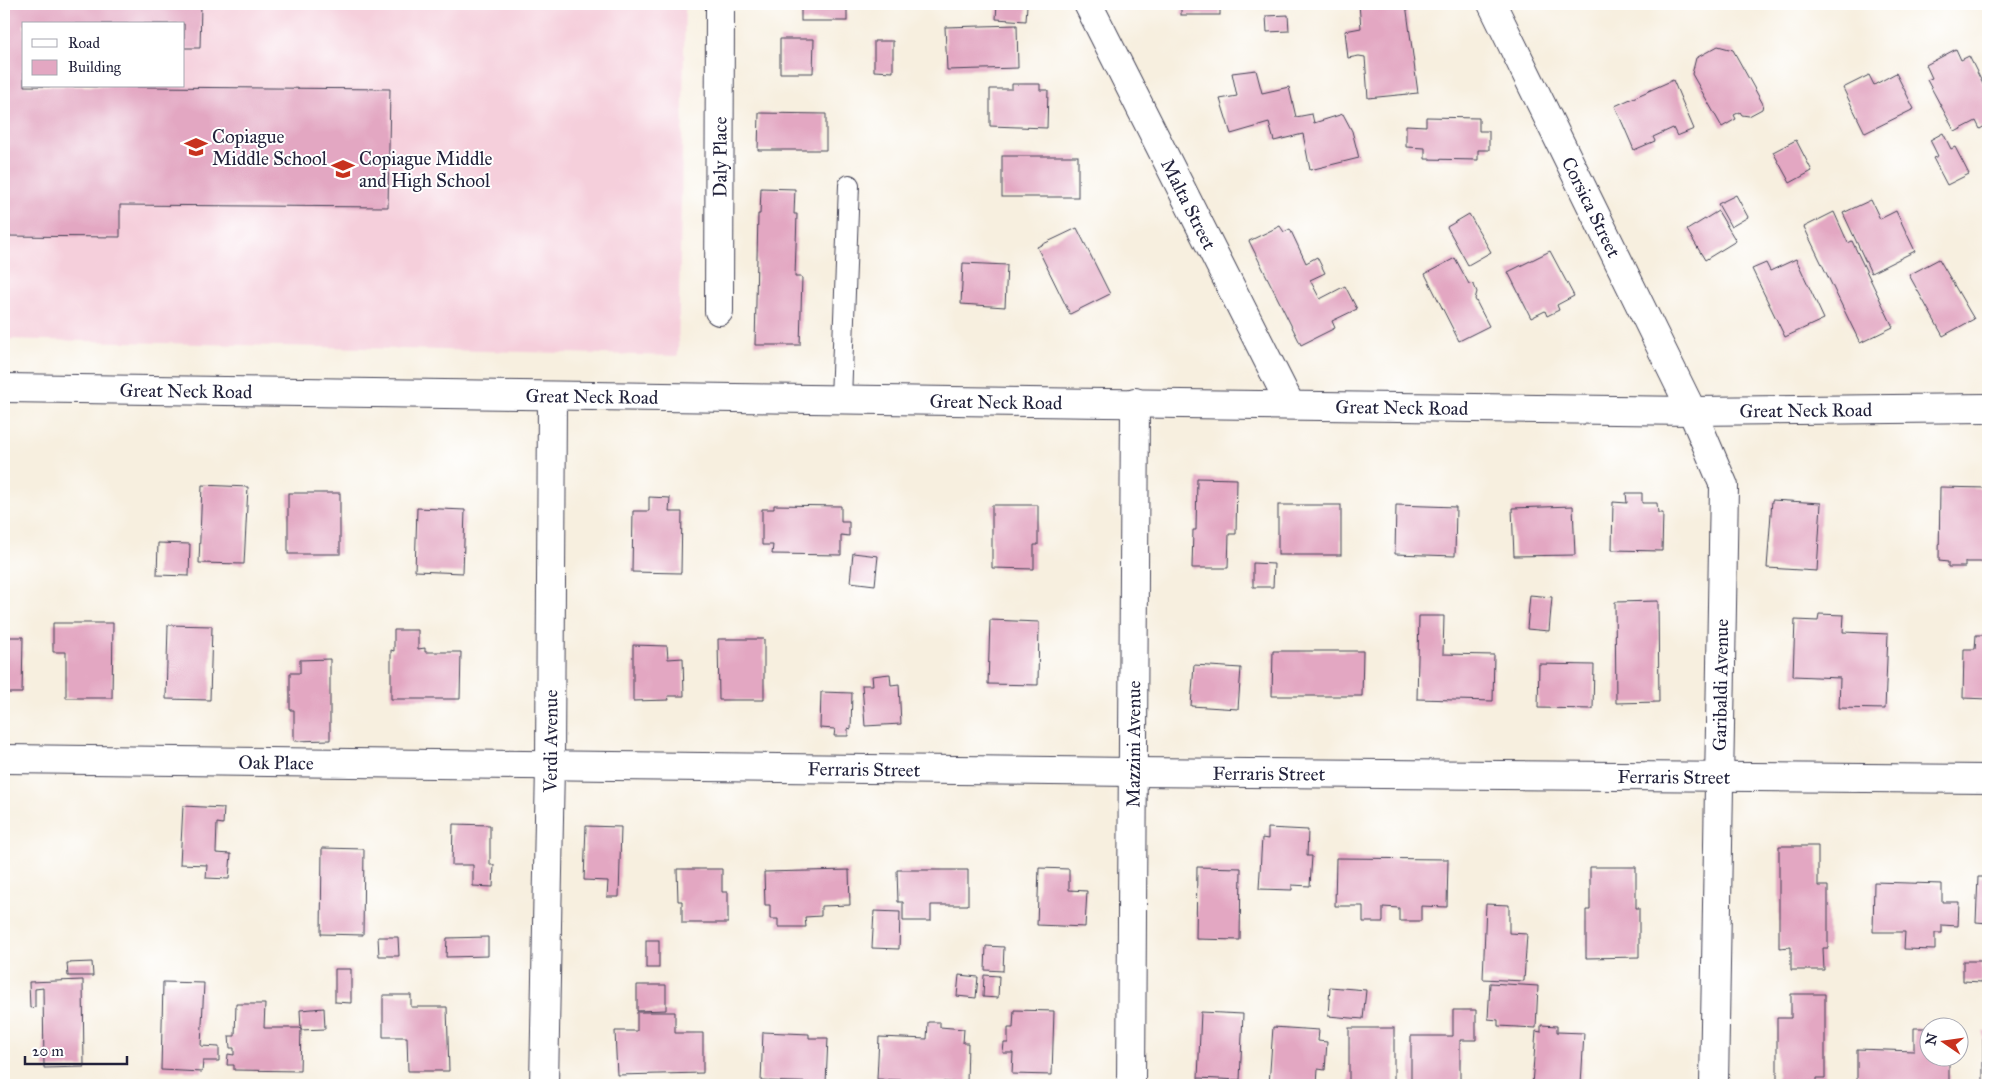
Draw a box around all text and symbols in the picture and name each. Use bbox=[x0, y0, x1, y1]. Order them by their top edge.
legend bbox=[22, 22, 185, 88]
text: Road bbox=[68, 34, 100, 52]
text: Building bbox=[68, 58, 122, 76]
street label: Daly Place bbox=[708, 116, 732, 197]
place label: Copiague Middle School bbox=[212, 125, 328, 170]
school or university icon: Copiague Middle School bbox=[183, 134, 209, 160]
place label: Copiague Middle and High School bbox=[359, 147, 493, 193]
street label: Corsica Street bbox=[1557, 153, 1626, 261]
street label: Malta Street bbox=[1156, 155, 1221, 254]
school or university icon: Copiague Middle and High School bbox=[330, 156, 356, 182]
street label: Great Neck Road bbox=[119, 379, 253, 403]
street label: Great Neck Road bbox=[525, 384, 659, 409]
street label: Great Neck Road bbox=[929, 390, 1063, 414]
street label: Great Neck Road bbox=[1335, 395, 1469, 420]
street label: Great Neck Road bbox=[1739, 398, 1873, 423]
street label: Garibaldi Avenue bbox=[1708, 619, 1733, 751]
street label: Mazzini Avenue bbox=[1122, 680, 1145, 808]
street label: Verdi Avenue bbox=[538, 690, 562, 794]
street label: Oak Place bbox=[238, 751, 314, 775]
street label: Ferraris Street bbox=[807, 757, 921, 782]
street label: Ferraris Street bbox=[1212, 762, 1326, 786]
street label: Ferraris Street bbox=[1617, 765, 1731, 789]
north arrow bbox=[1920, 1016, 1970, 1066]
text: N bbox=[1922, 1031, 1941, 1047]
scale bar bbox=[25, 1034, 128, 1066]
text: 20 m bbox=[32, 1042, 64, 1060]

